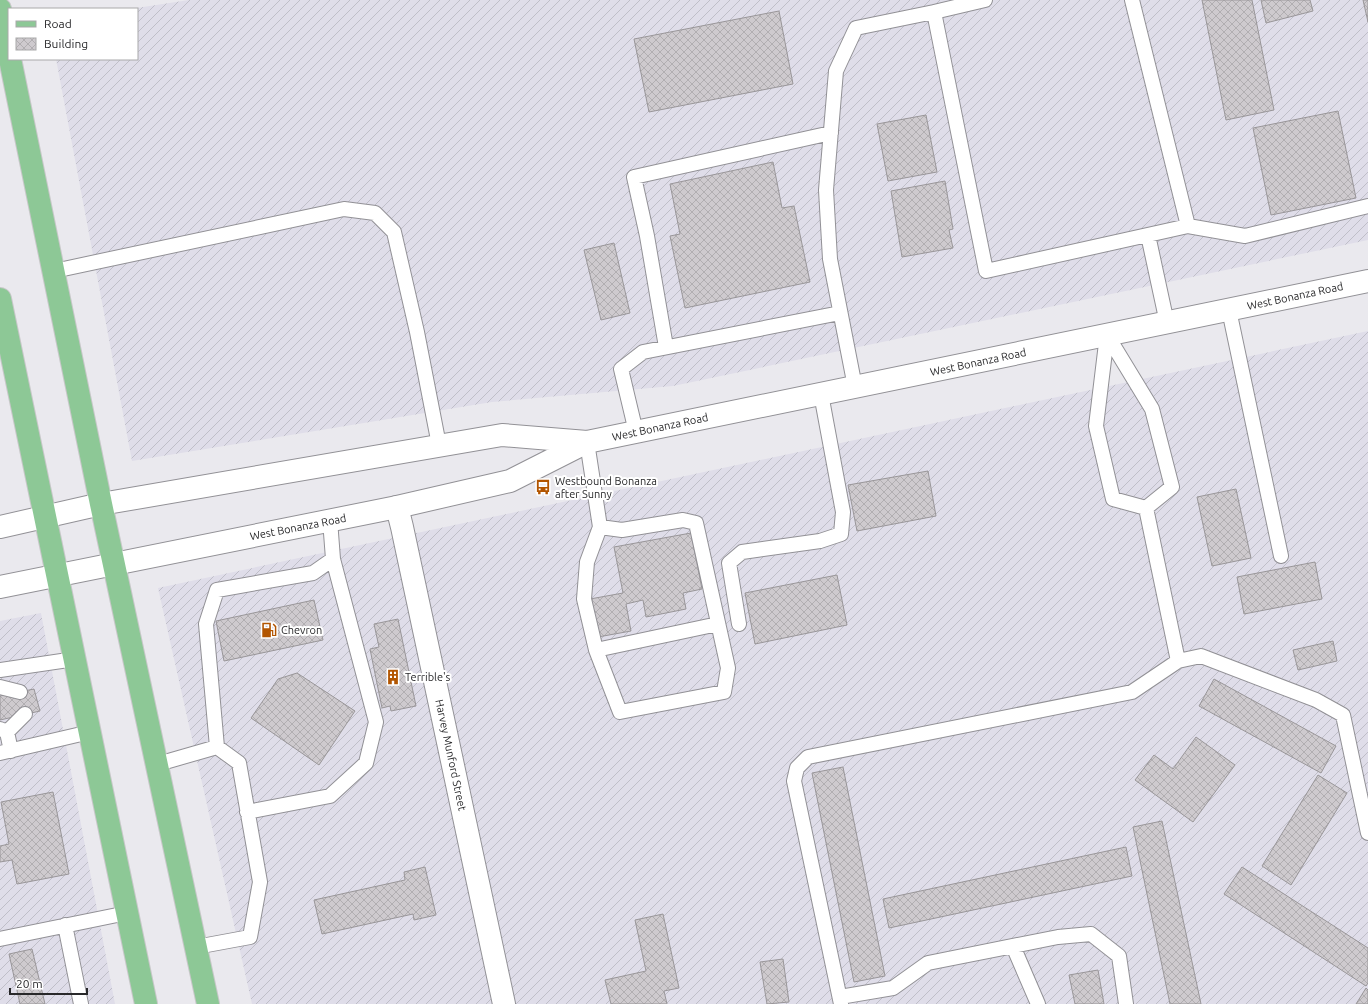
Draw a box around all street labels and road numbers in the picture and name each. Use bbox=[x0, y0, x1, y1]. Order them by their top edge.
street label: West Bonanza Road bbox=[1246, 280, 1344, 312]
street label: West Bonanza Road bbox=[929, 346, 1027, 378]
street label: West Bonanza Road bbox=[611, 411, 709, 443]
street label: West Bonanza Road bbox=[249, 512, 347, 542]
street label: Harvey Munford Street bbox=[433, 698, 469, 812]

